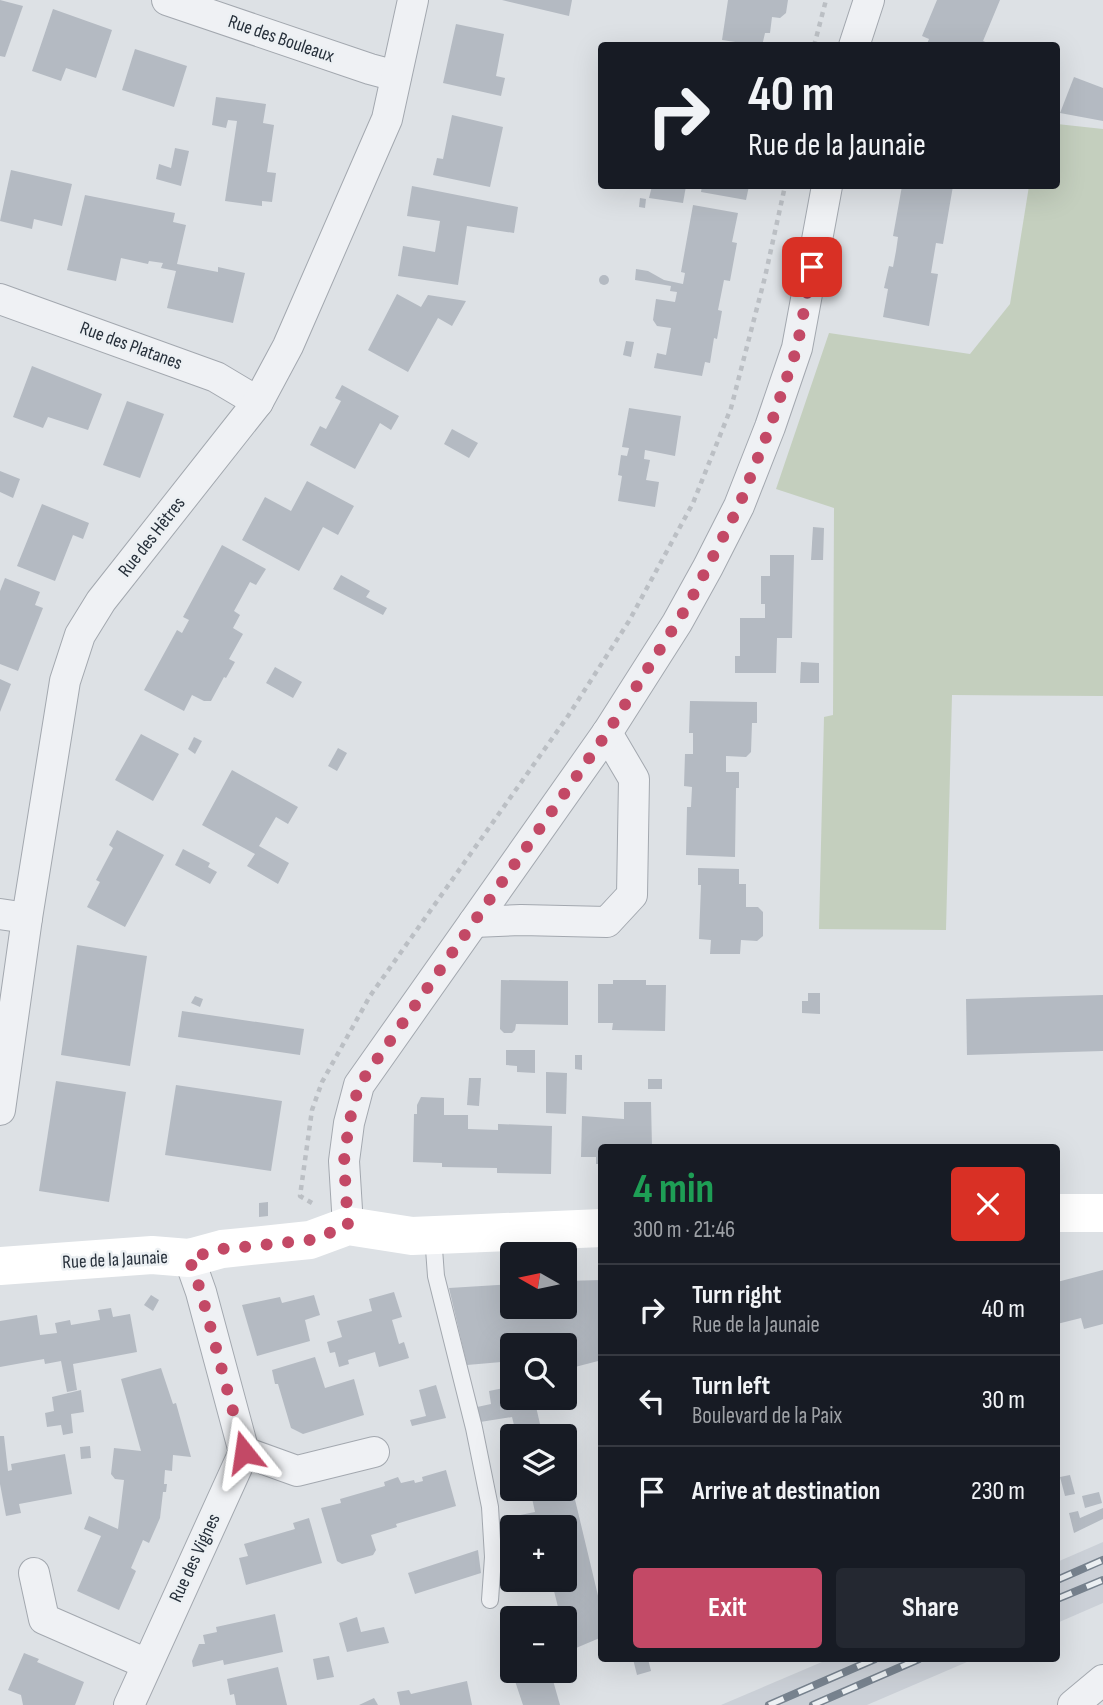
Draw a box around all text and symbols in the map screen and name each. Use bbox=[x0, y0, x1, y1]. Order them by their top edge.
street label: Rue des Bouleaux bbox=[225, 10, 337, 68]
text: 40 m bbox=[748, 66, 834, 125]
icon: right bbox=[633, 70, 724, 161]
text: Rue de la Jaunaie bbox=[748, 126, 926, 165]
pin bbox=[782, 237, 842, 297]
icon: arrive bbox=[793, 248, 831, 286]
street label: Rue des Platanes bbox=[77, 317, 185, 375]
street label: Rue des Hêtres bbox=[114, 492, 191, 582]
text: 4 min bbox=[633, 1164, 714, 1215]
button: close bbox=[951, 1167, 1025, 1241]
text: 300 m · 21:46 bbox=[633, 1216, 735, 1244]
north arrow bbox=[500, 1242, 578, 1320]
map controls bbox=[500, 1242, 577, 1683]
street label: Rue de la Jaunaie bbox=[62, 1246, 168, 1274]
text: Turn right bbox=[692, 1280, 781, 1311]
icon: right bbox=[633, 1291, 671, 1329]
text: 40 m bbox=[982, 1294, 1025, 1325]
text: Rue de la Jaunaie bbox=[692, 1311, 820, 1339]
button: search bbox=[500, 1333, 577, 1410]
text: Turn left bbox=[692, 1371, 770, 1402]
icon: left bbox=[633, 1382, 671, 1420]
text: 30 m bbox=[982, 1385, 1025, 1416]
text: Boulevard de la Paix bbox=[692, 1402, 842, 1430]
position arrow bbox=[207, 1415, 281, 1489]
button: layers bbox=[500, 1424, 577, 1501]
icon: arrive bbox=[633, 1473, 671, 1511]
text: Arrive at destination bbox=[692, 1476, 880, 1507]
text: 230 m bbox=[971, 1476, 1025, 1507]
street label: Rue des Vignes bbox=[164, 1510, 226, 1606]
button: + bbox=[500, 1515, 577, 1592]
button: Exit bbox=[633, 1568, 822, 1648]
button: Share bbox=[836, 1568, 1025, 1648]
button: − bbox=[500, 1606, 577, 1683]

